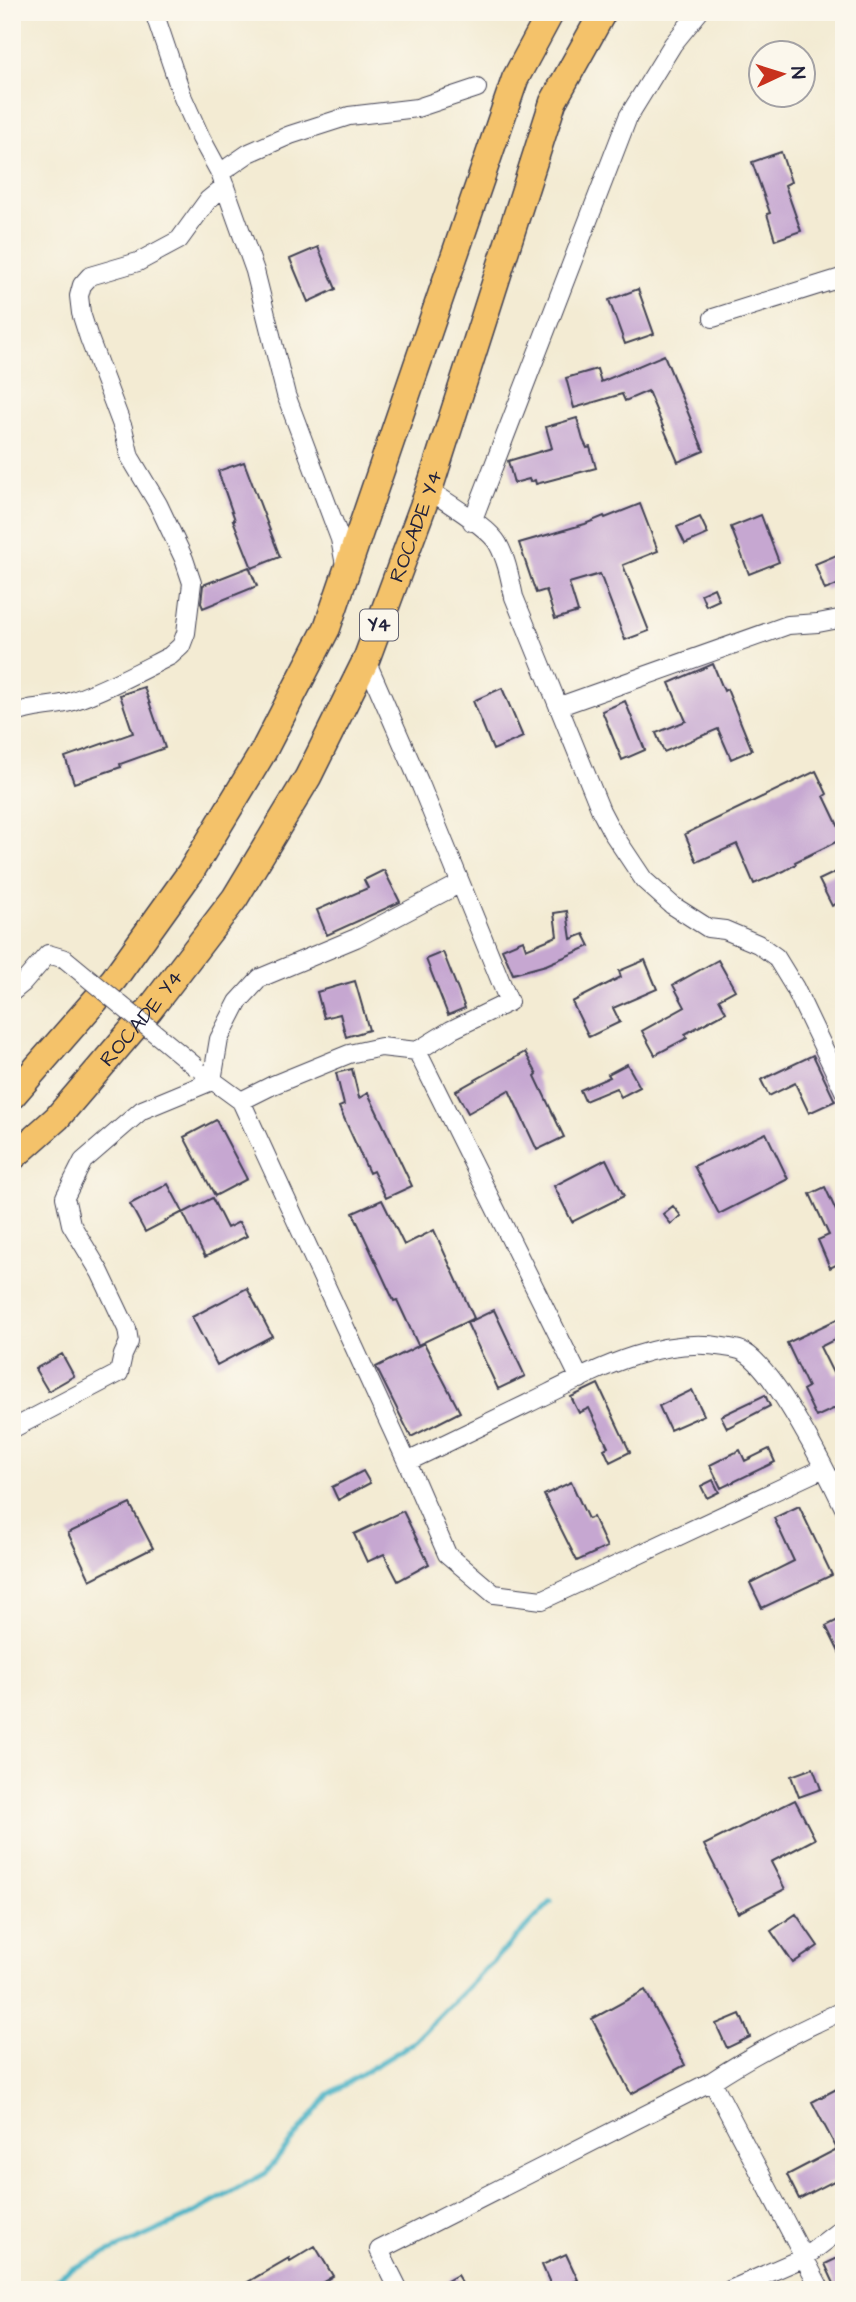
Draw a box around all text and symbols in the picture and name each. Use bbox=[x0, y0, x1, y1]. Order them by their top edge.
north arrow bbox=[748, 38, 818, 108]
text: N bbox=[784, 66, 811, 80]
street label: ROCADE Y4 bbox=[382, 466, 449, 586]
road number: Y4 bbox=[360, 610, 398, 640]
street label: ROCADE Y4 bbox=[93, 964, 190, 1073]

